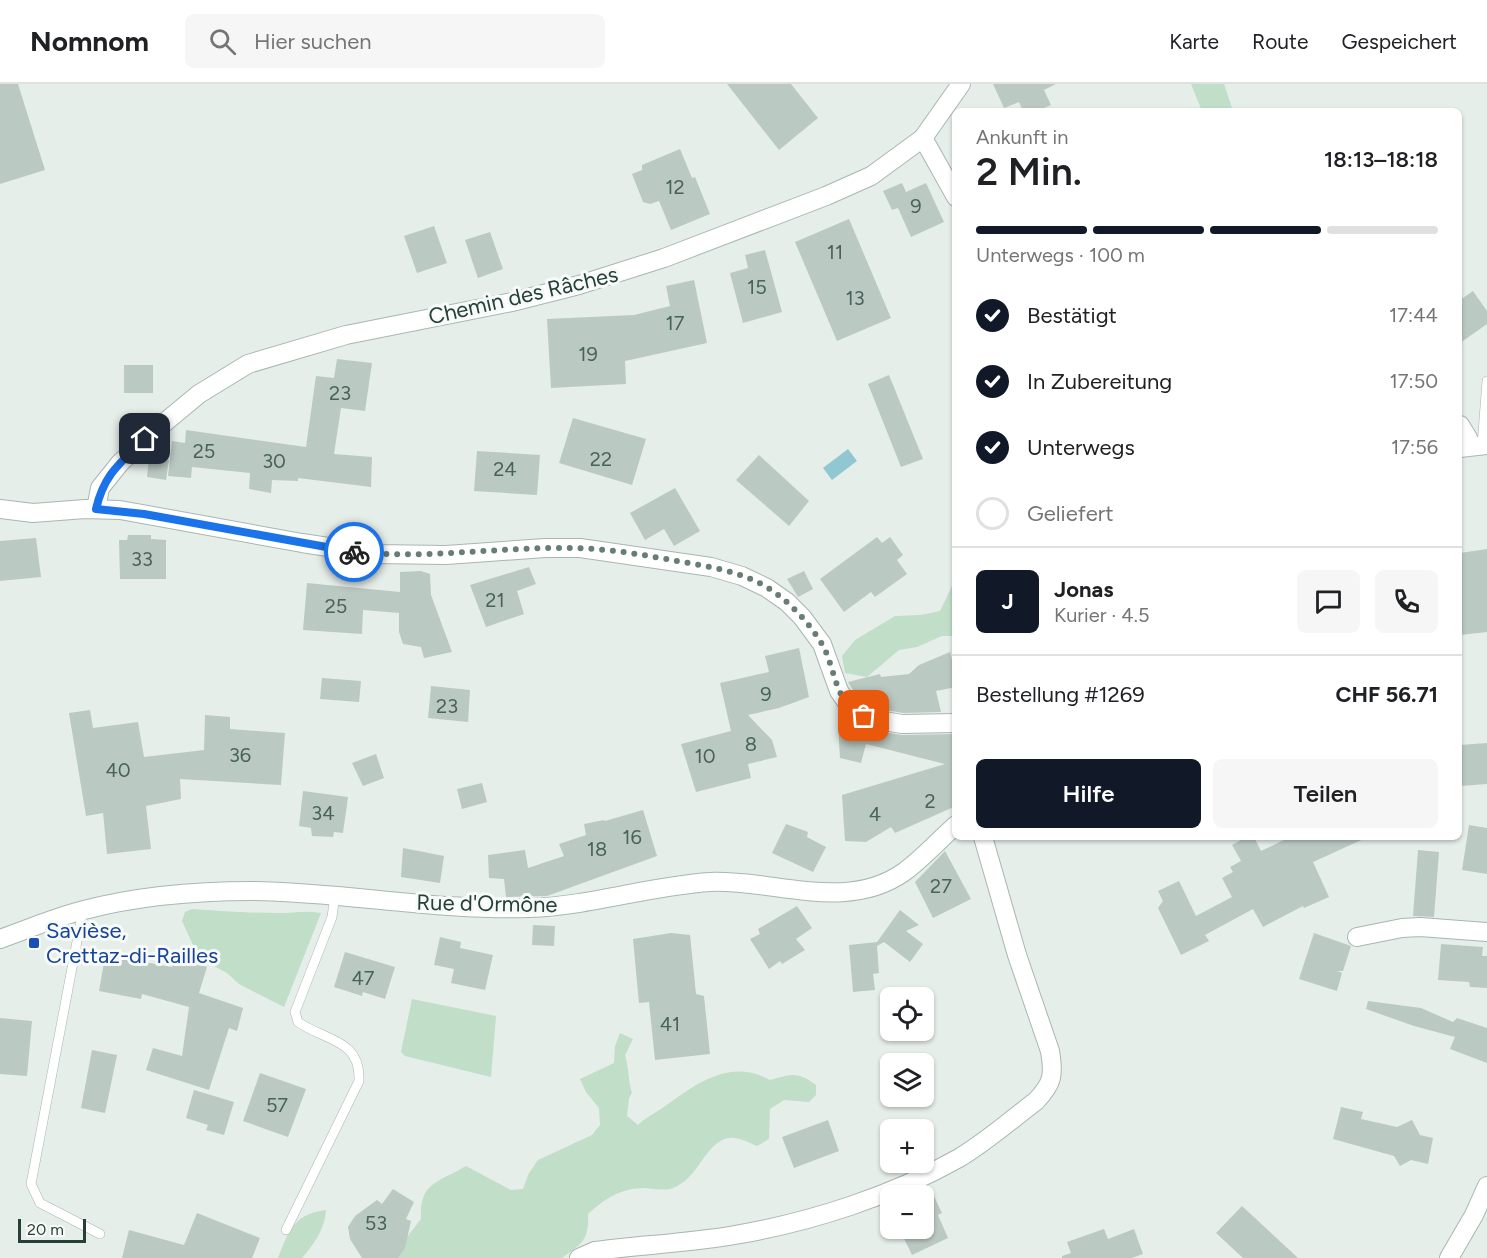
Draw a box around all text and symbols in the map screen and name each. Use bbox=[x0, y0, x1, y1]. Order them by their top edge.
search box bbox=[185, 14, 605, 68]
text: Nomnom bbox=[30, 24, 149, 58]
icon: search bbox=[206, 25, 239, 58]
text: Hier suchen bbox=[254, 28, 371, 55]
text: Karte bbox=[1169, 29, 1219, 54]
text: Route bbox=[1252, 29, 1308, 54]
text: Gespeichert bbox=[1341, 29, 1457, 54]
text: Ankunft in bbox=[976, 125, 1068, 149]
text: 18:13–18:18 bbox=[1324, 146, 1438, 173]
text: 2 Min. bbox=[976, 148, 1082, 195]
house number: 12 bbox=[665, 175, 685, 199]
house number: 9 bbox=[910, 194, 922, 218]
house number: 11 bbox=[827, 240, 843, 264]
text: Unterwegs · 100 m bbox=[976, 243, 1145, 267]
street label: Chemin des Râches bbox=[426, 261, 621, 330]
house number: 15 bbox=[747, 275, 767, 299]
house number: 13 bbox=[845, 286, 865, 310]
icon: check bbox=[976, 299, 1009, 332]
text: Bestätigt bbox=[1027, 302, 1117, 329]
text: 17:44 bbox=[1389, 303, 1438, 327]
house number: 17 bbox=[666, 311, 685, 335]
house number: 19 bbox=[578, 342, 598, 366]
icon: check bbox=[976, 365, 1009, 398]
text: In Zubereitung bbox=[1027, 368, 1172, 395]
text: 17:50 bbox=[1390, 369, 1438, 393]
house number: 23 bbox=[329, 381, 351, 405]
pin bbox=[119, 413, 170, 464]
icon: home bbox=[128, 422, 161, 455]
icon: check bbox=[976, 431, 1009, 464]
text: Unterwegs bbox=[1027, 434, 1135, 461]
text: 17:56 bbox=[1391, 435, 1438, 459]
house number: 25 bbox=[193, 439, 215, 463]
house number: 22 bbox=[590, 447, 612, 471]
house number: 30 bbox=[262, 449, 286, 473]
house number: 24 bbox=[493, 457, 517, 481]
text: Geliefert bbox=[1027, 500, 1114, 527]
courier bbox=[324, 522, 384, 582]
icon: bike bbox=[338, 536, 371, 569]
house number: 33 bbox=[131, 547, 153, 571]
button: chat bbox=[1297, 570, 1360, 633]
button: phone bbox=[1375, 570, 1438, 633]
text: Jonas bbox=[1054, 576, 1113, 603]
house number: 21 bbox=[485, 588, 505, 612]
text: J bbox=[1001, 588, 1014, 615]
house number: 25 bbox=[325, 594, 347, 618]
text: Kurier · 4.5 bbox=[1054, 603, 1149, 627]
text: Bestellung #1269 bbox=[976, 681, 1145, 708]
text: CHF 56.71 bbox=[1336, 681, 1438, 708]
house number: 9 bbox=[760, 682, 772, 706]
pin bbox=[838, 690, 889, 741]
house number: 23 bbox=[436, 694, 458, 718]
icon: bag bbox=[847, 699, 880, 732]
house number: 8 bbox=[745, 732, 757, 756]
house number: 36 bbox=[229, 743, 251, 767]
house number: 10 bbox=[694, 744, 716, 768]
house number: 40 bbox=[105, 758, 131, 782]
button: Hilfe bbox=[976, 759, 1201, 828]
button: Teilen bbox=[1213, 759, 1438, 828]
house number: 2 bbox=[924, 789, 936, 813]
house number: 34 bbox=[311, 801, 335, 825]
house number: 4 bbox=[869, 802, 881, 826]
house number: 16 bbox=[622, 825, 642, 849]
house number: 18 bbox=[587, 837, 607, 861]
house number: 27 bbox=[930, 874, 952, 898]
street label: Rue d'Ormône bbox=[416, 889, 558, 918]
place label: Savièse, Crettaz-di-Railles bbox=[46, 917, 218, 969]
marker: Savièse, Crettaz-di-Railles bbox=[27, 936, 41, 950]
house number: 47 bbox=[351, 966, 375, 990]
map controls bbox=[880, 987, 934, 1239]
button: locate bbox=[880, 987, 934, 1041]
house number: 41 bbox=[660, 1012, 680, 1036]
button: layers bbox=[880, 1053, 934, 1107]
house number: 57 bbox=[266, 1093, 288, 1117]
button: + bbox=[880, 1119, 934, 1173]
button: − bbox=[880, 1185, 934, 1239]
house number: 53 bbox=[365, 1211, 387, 1235]
scale bar bbox=[18, 1216, 86, 1244]
text: 20 m bbox=[27, 1220, 64, 1239]

